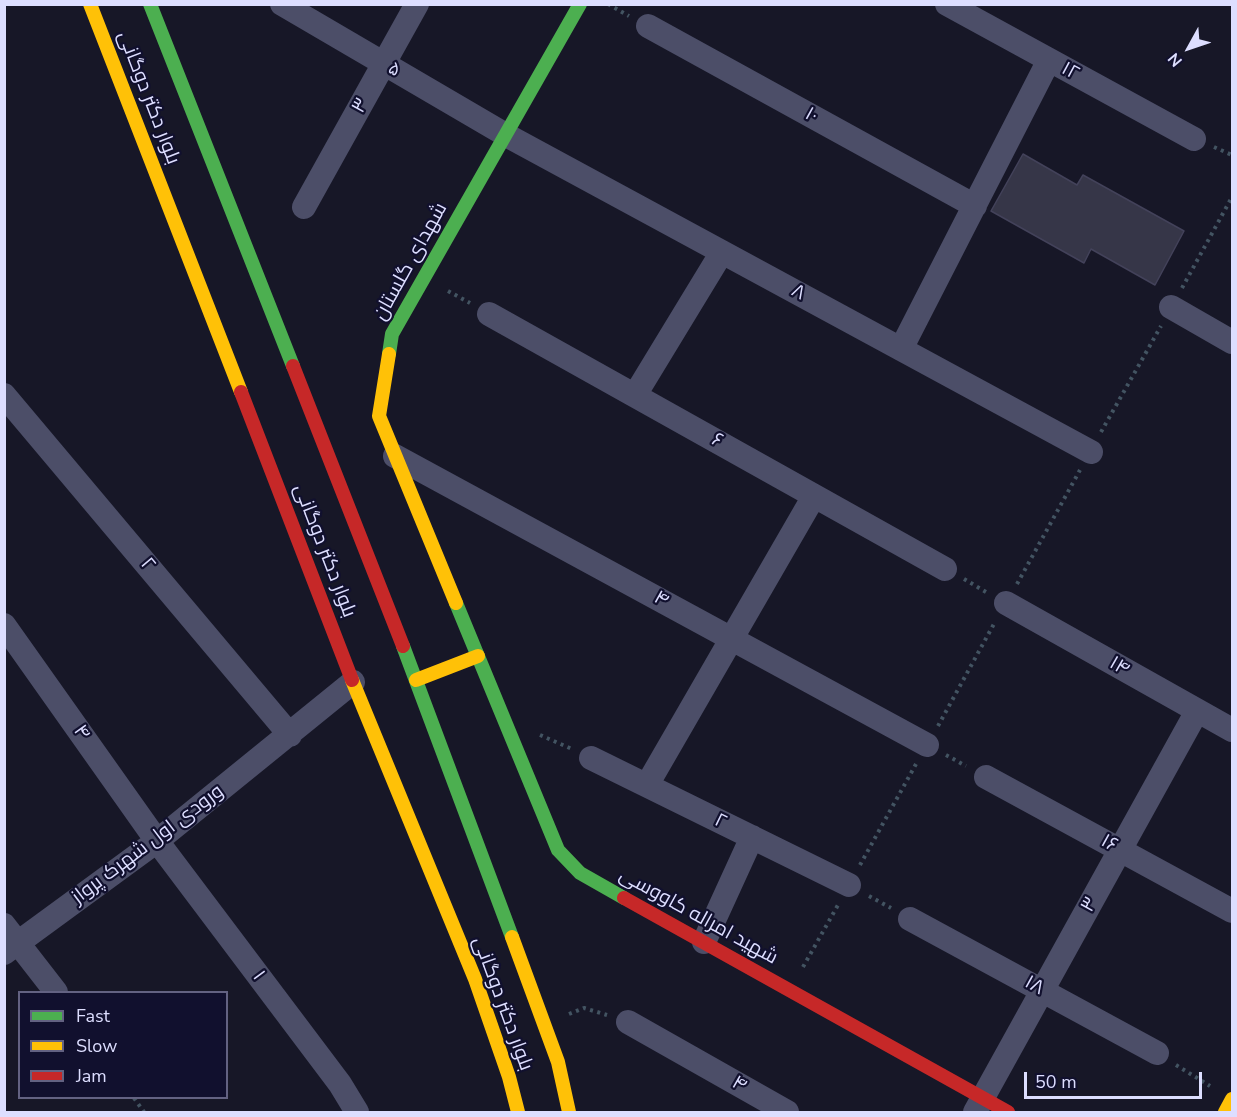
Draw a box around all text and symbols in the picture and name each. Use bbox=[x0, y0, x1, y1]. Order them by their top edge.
north arrow bbox=[1159, 18, 1219, 78]
street label: بلوار دکتر دوگانی bbox=[112, 28, 184, 168]
text: N bbox=[1163, 48, 1187, 71]
street label: ۵ bbox=[383, 57, 405, 83]
street label: ۱۲ bbox=[1057, 57, 1083, 87]
street label: ۳ bbox=[347, 94, 375, 118]
street label: ۱۰ bbox=[800, 103, 822, 129]
street label: شهدای گلستان bbox=[369, 199, 453, 325]
street label: ۸ bbox=[787, 279, 809, 307]
street label: ۶ bbox=[707, 428, 727, 454]
street label: بلوار دکتر دوگانی bbox=[288, 481, 360, 621]
street label: ۲ bbox=[134, 553, 160, 577]
street label: ۴ bbox=[649, 586, 673, 614]
street label: ۱۴ bbox=[1105, 652, 1133, 682]
street label: ۴ bbox=[67, 721, 95, 745]
street label: ورودی اول شهرک پرواز bbox=[67, 780, 229, 910]
street label: ۲ bbox=[710, 809, 730, 835]
street label: ۱۶ bbox=[1096, 830, 1122, 858]
street label: شهید امراله کاووسی bbox=[614, 863, 782, 971]
street label: ۳ bbox=[1076, 893, 1104, 917]
street label: بلوار دکتر دوگانی bbox=[467, 934, 537, 1074]
street label: ۱ bbox=[247, 966, 269, 986]
street label: ۱۸ bbox=[1020, 971, 1048, 1001]
legend bbox=[18, 991, 228, 1099]
text: Fast bbox=[76, 1004, 110, 1028]
text: Slow bbox=[76, 1034, 117, 1058]
scale bar bbox=[1027, 1060, 1206, 1098]
text: Jam bbox=[76, 1064, 107, 1088]
text: 50 m bbox=[1035, 1070, 1077, 1094]
street label: ۴ bbox=[727, 1071, 751, 1099]

